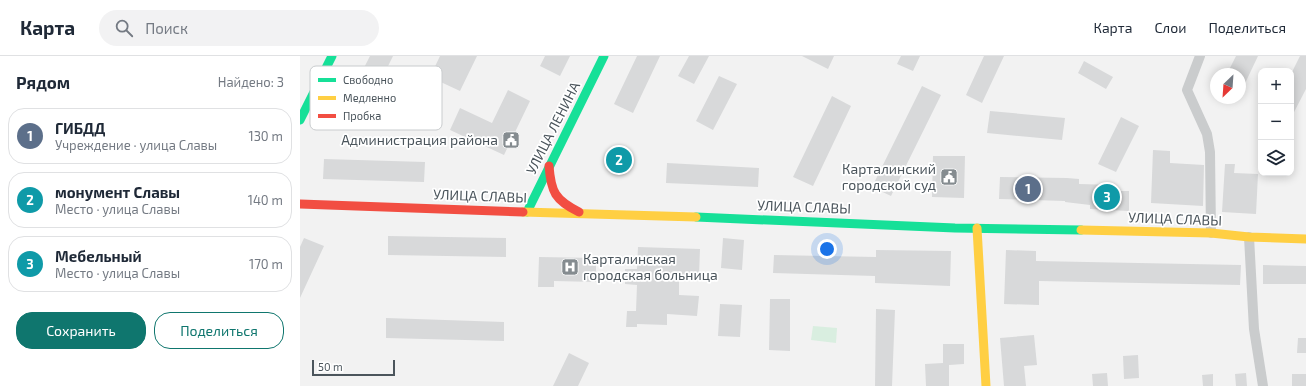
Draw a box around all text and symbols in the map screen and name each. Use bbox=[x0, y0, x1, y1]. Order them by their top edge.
search box bbox=[99, 10, 379, 46]
text: Карта bbox=[20, 16, 75, 39]
icon: search bbox=[113, 17, 135, 39]
text: Поиск bbox=[145, 19, 188, 37]
text: Карта bbox=[1093, 19, 1132, 36]
text: Слои bbox=[1154, 19, 1186, 36]
text: Поделиться bbox=[1208, 19, 1286, 36]
legend bbox=[310, 66, 442, 130]
north arrow bbox=[1210, 68, 1246, 104]
map controls bbox=[1258, 68, 1294, 176]
button: + bbox=[1258, 68, 1294, 104]
text: Рядом bbox=[16, 72, 70, 92]
text: Свободно bbox=[343, 73, 393, 86]
text: Найдено: 3 bbox=[218, 74, 284, 90]
street label: УЛИЦА ЛЕНИНА bbox=[522, 78, 583, 177]
text: Медленно bbox=[343, 91, 396, 104]
button: − bbox=[1258, 104, 1294, 140]
text: Пробка bbox=[343, 109, 381, 122]
text: ГИБДД bbox=[55, 119, 105, 137]
text: 1 bbox=[27, 128, 33, 144]
text: 130 m bbox=[248, 128, 283, 144]
public building icon: Администрация района bbox=[501, 130, 521, 150]
place label: Администрация района bbox=[341, 131, 498, 148]
text: Учреждение · улица Славы bbox=[55, 137, 217, 153]
button: layers bbox=[1258, 140, 1294, 176]
pin: 2 bbox=[606, 145, 632, 175]
place label: Карталинский городской суд bbox=[842, 160, 936, 193]
public building icon: Карталинский городской суд bbox=[939, 167, 959, 187]
pin: 1 bbox=[1015, 174, 1041, 204]
pin: 3 bbox=[1094, 182, 1120, 212]
text: монумент Славы bbox=[55, 183, 180, 201]
street label: УЛИЦА СЛАВЫ bbox=[433, 185, 527, 206]
text: 2 bbox=[26, 192, 34, 208]
text: 140 m bbox=[248, 192, 283, 208]
street label: УЛИЦА СЛАВЫ bbox=[757, 196, 851, 217]
text: Место · улица Славы bbox=[55, 201, 180, 217]
street label: УЛИЦА СЛАВЫ bbox=[1128, 208, 1222, 229]
your location bbox=[817, 239, 837, 259]
text: Мебельный bbox=[55, 247, 142, 265]
place label: Карталинская городская больница bbox=[583, 250, 718, 283]
text: 3 bbox=[26, 256, 34, 272]
text: 170 m bbox=[249, 256, 283, 272]
hospital icon: Карталинская городская больница bbox=[560, 257, 580, 277]
text: Место · улица Славы bbox=[55, 265, 180, 281]
button: Сохранить bbox=[16, 312, 146, 349]
button: Поделиться bbox=[154, 312, 284, 349]
scale bar bbox=[312, 358, 395, 377]
text: 50 m bbox=[318, 360, 343, 373]

